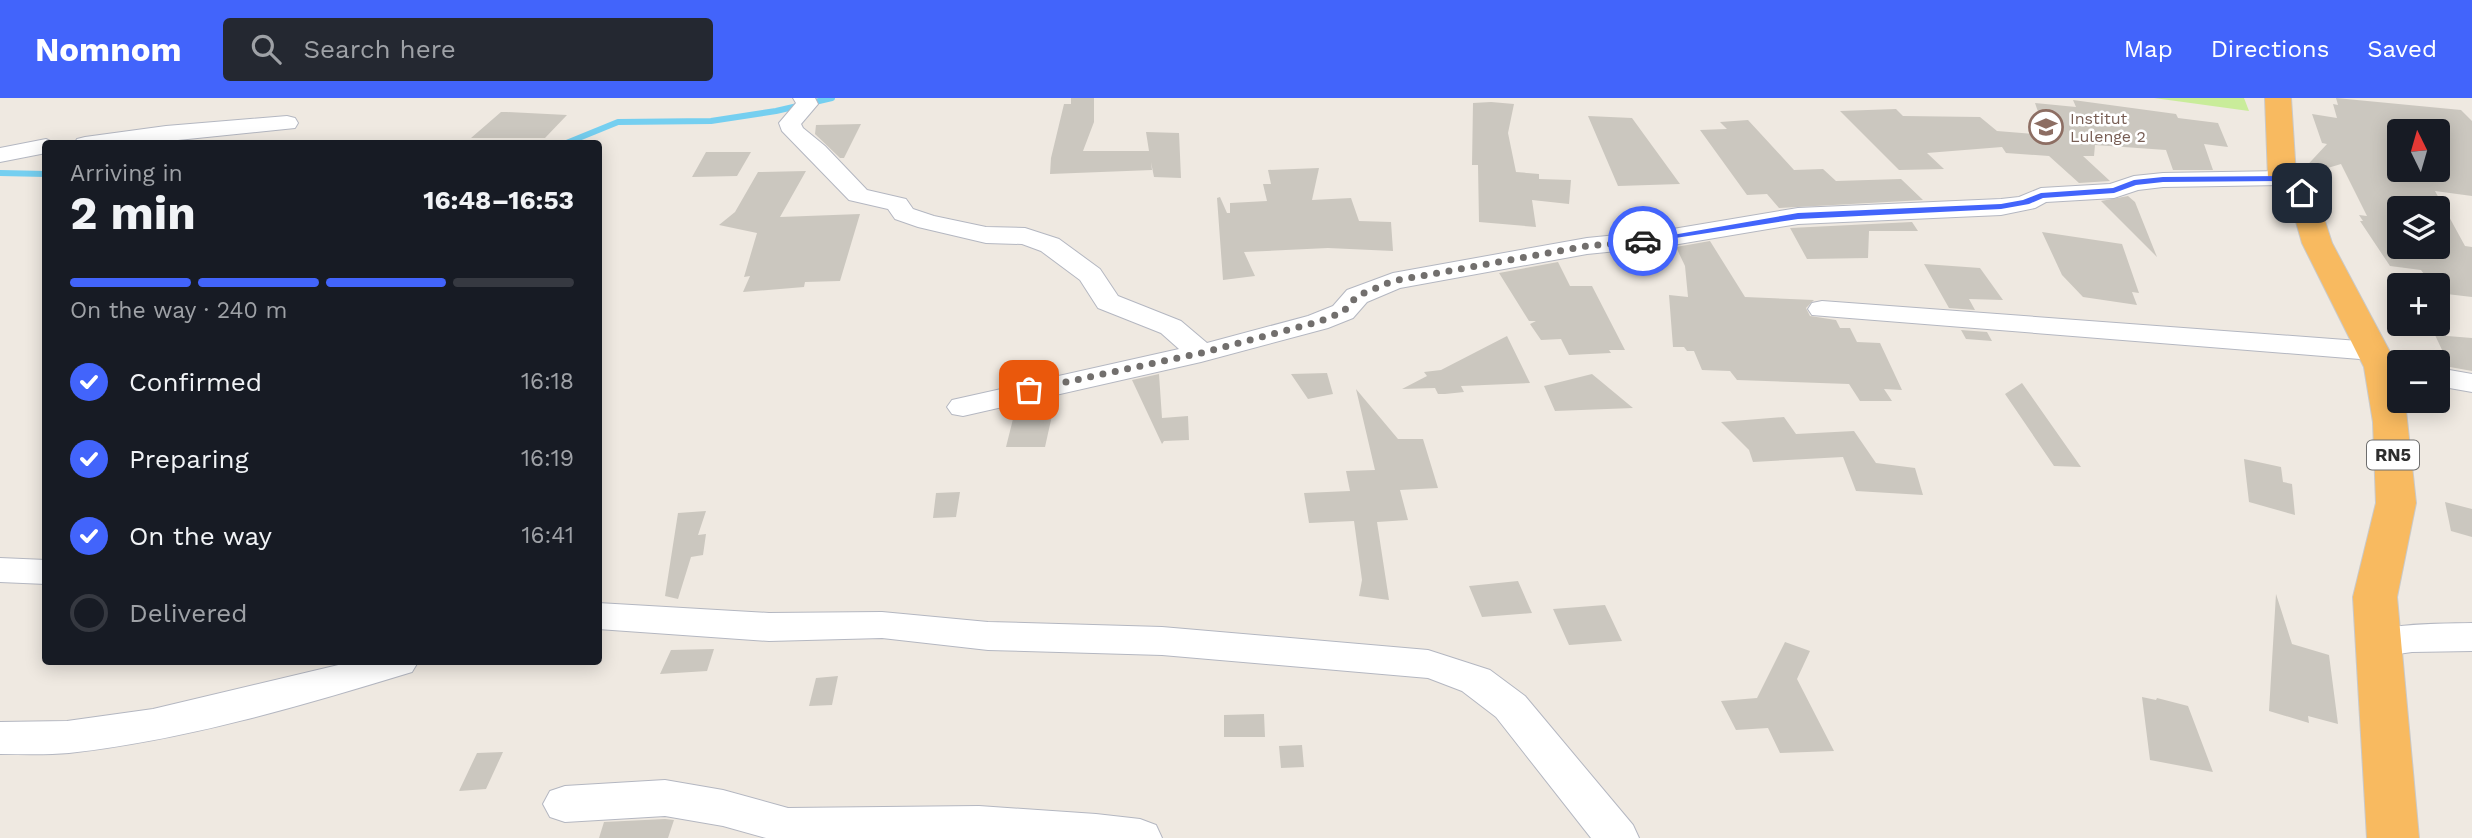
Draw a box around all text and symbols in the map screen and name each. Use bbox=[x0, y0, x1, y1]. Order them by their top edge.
search box bbox=[223, 18, 713, 81]
text: Nomnom bbox=[35, 30, 181, 69]
icon: search bbox=[247, 30, 285, 68]
text: Search here bbox=[303, 34, 456, 64]
text: Map bbox=[2124, 35, 2173, 63]
text: Directions bbox=[2211, 35, 2329, 63]
text: Saved bbox=[2367, 35, 2437, 63]
school or university icon: Institut Lulenge 2 bbox=[2027, 108, 2065, 146]
place label: Institut Lulenge 2 bbox=[2070, 109, 2146, 146]
north arrow bbox=[2387, 119, 2450, 182]
map controls bbox=[2387, 119, 2450, 413]
text: Arriving in bbox=[70, 160, 183, 187]
pin bbox=[2272, 163, 2332, 223]
icon: home bbox=[2283, 174, 2321, 212]
text: 16:48–16:53 bbox=[423, 185, 574, 215]
text: 2 min bbox=[70, 186, 196, 240]
button: layers bbox=[2387, 196, 2450, 259]
courier bbox=[1608, 206, 1678, 276]
icon: car bbox=[1624, 222, 1662, 260]
button: + bbox=[2387, 273, 2450, 336]
text: On the way · 240 m bbox=[70, 297, 288, 324]
button: − bbox=[2387, 350, 2450, 413]
pin bbox=[999, 360, 1059, 420]
icon: check bbox=[70, 363, 108, 401]
text: Confirmed bbox=[129, 367, 262, 397]
text: 16:18 bbox=[521, 368, 574, 395]
icon: bag bbox=[1010, 371, 1048, 409]
icon: check bbox=[70, 440, 108, 478]
road number: RN5 bbox=[2367, 440, 2419, 470]
text: Preparing bbox=[129, 444, 249, 474]
text: 16:19 bbox=[521, 445, 574, 472]
icon: check bbox=[70, 517, 108, 555]
text: On the way bbox=[129, 521, 272, 551]
text: 16:41 bbox=[522, 522, 574, 549]
text: Delivered bbox=[129, 598, 248, 628]

